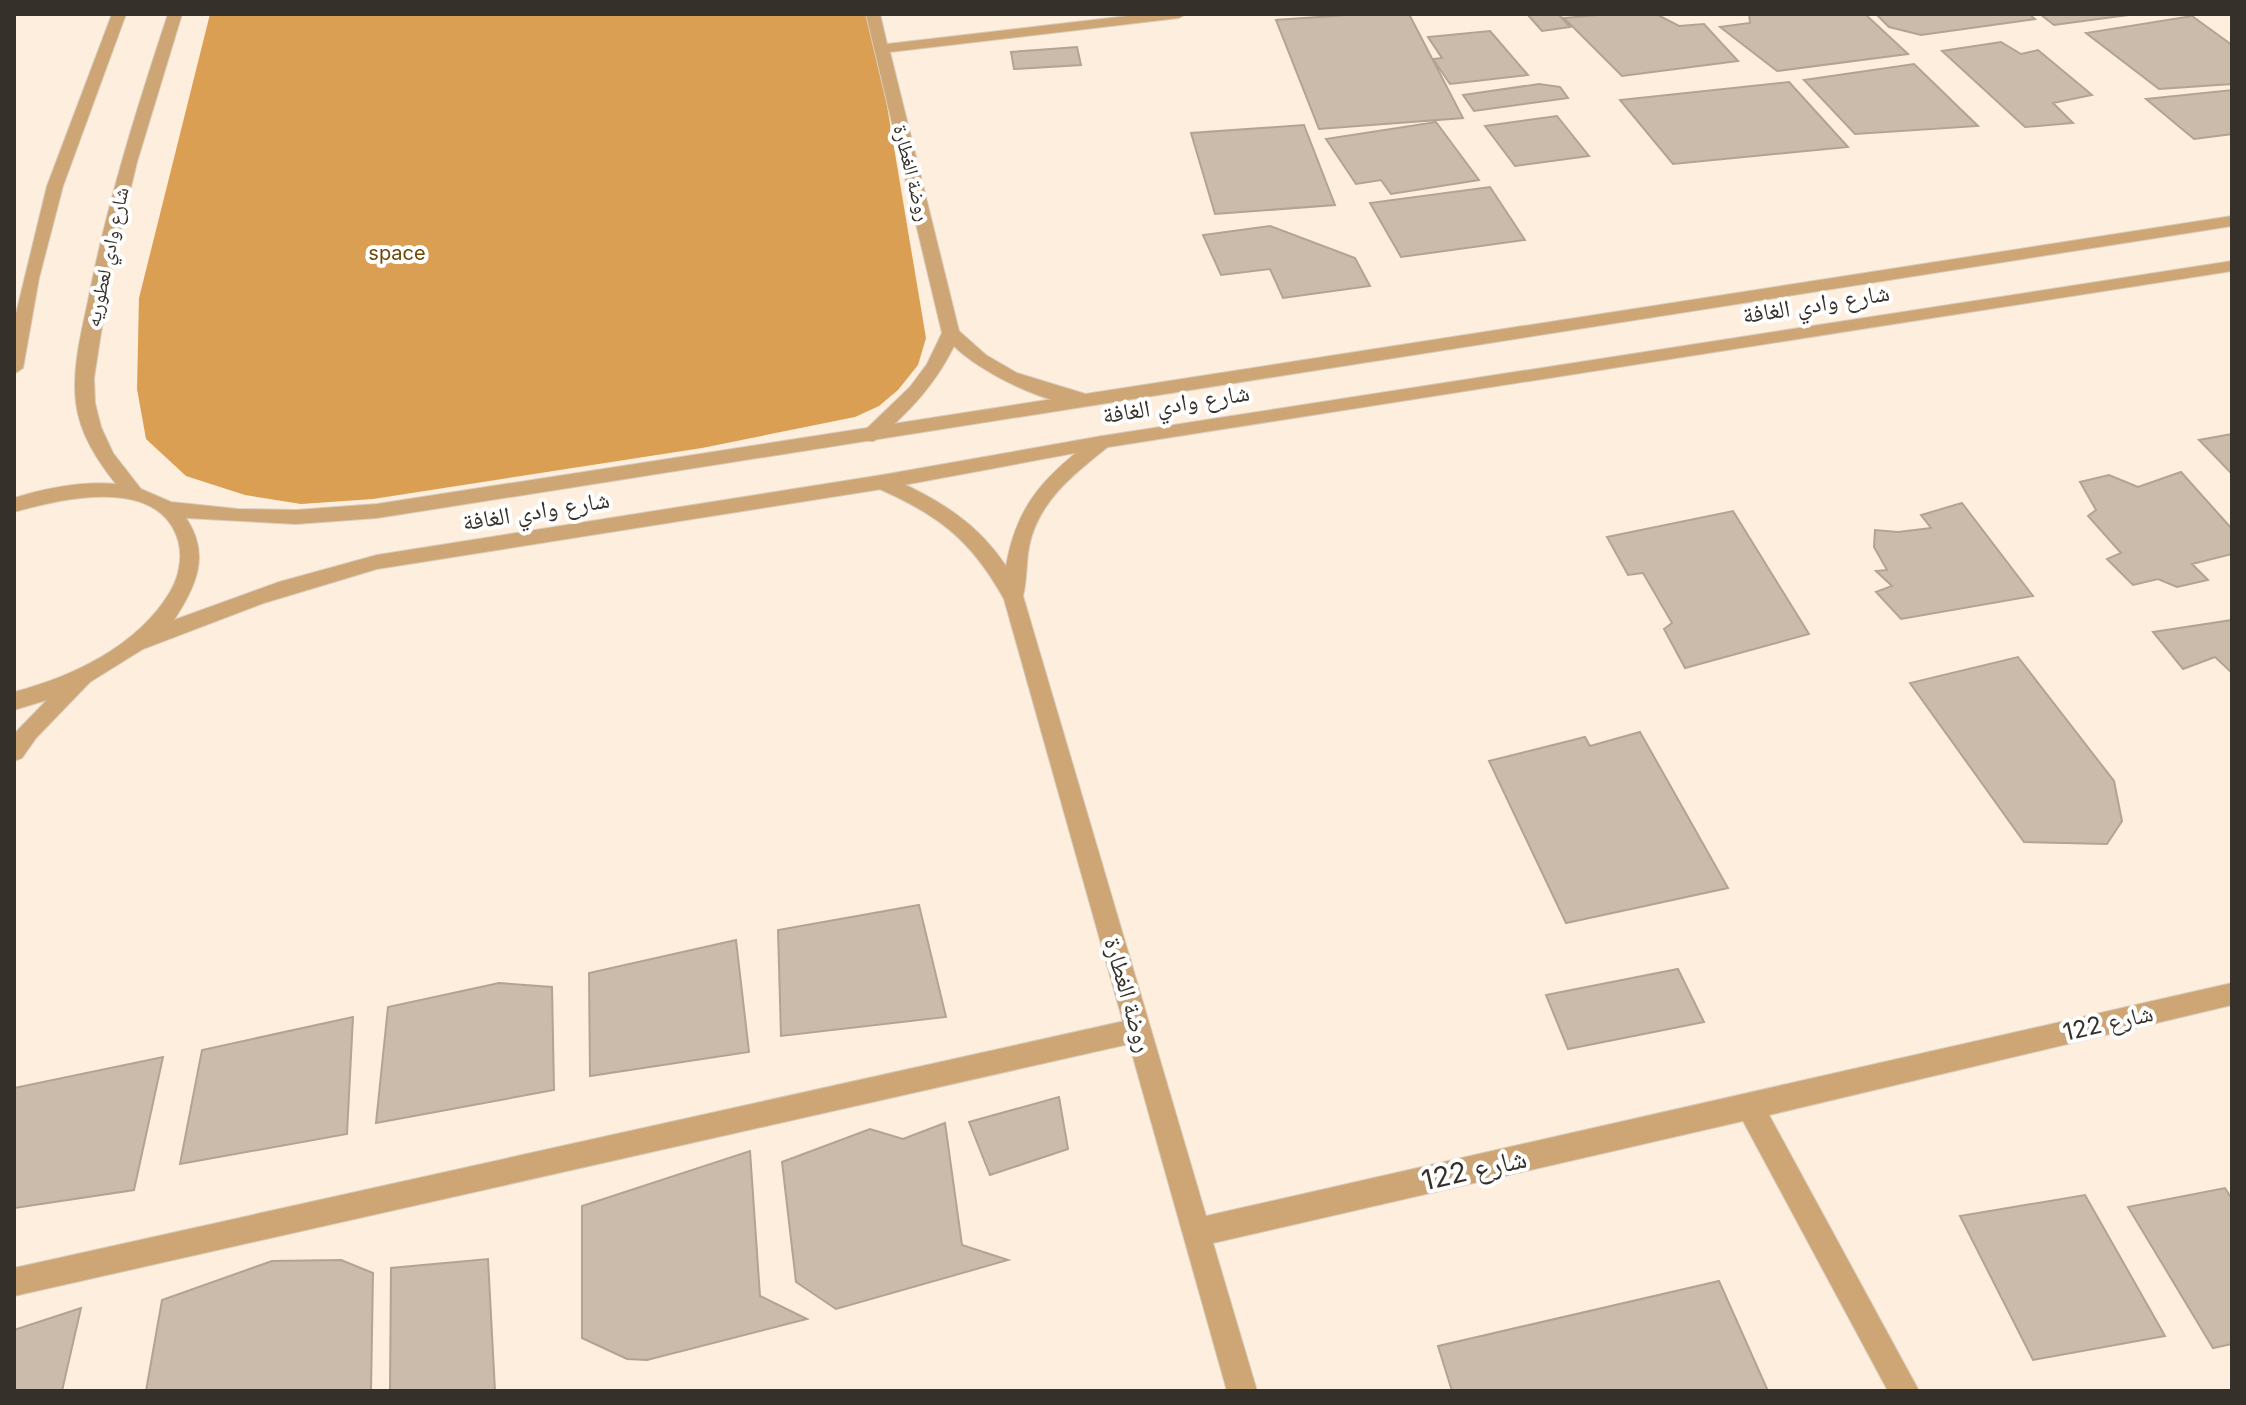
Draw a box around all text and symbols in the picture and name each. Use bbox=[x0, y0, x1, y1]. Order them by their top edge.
street label: روضة الغطارة bbox=[888, 122, 936, 224]
street label: شارع وادي لعطوريه bbox=[80, 185, 138, 330]
park label: space bbox=[368, 241, 426, 265]
street label: شارع وادي الغافة bbox=[1740, 278, 1892, 334]
street label: شارع وادي الغافة bbox=[1100, 378, 1252, 434]
street label: شارع وادي الغافة bbox=[460, 485, 612, 541]
street label: روضة الغطارة bbox=[1098, 934, 1159, 1056]
street label: شارع 122 bbox=[2060, 998, 2156, 1048]
street label: شارع 122 bbox=[1418, 1140, 1530, 1199]

